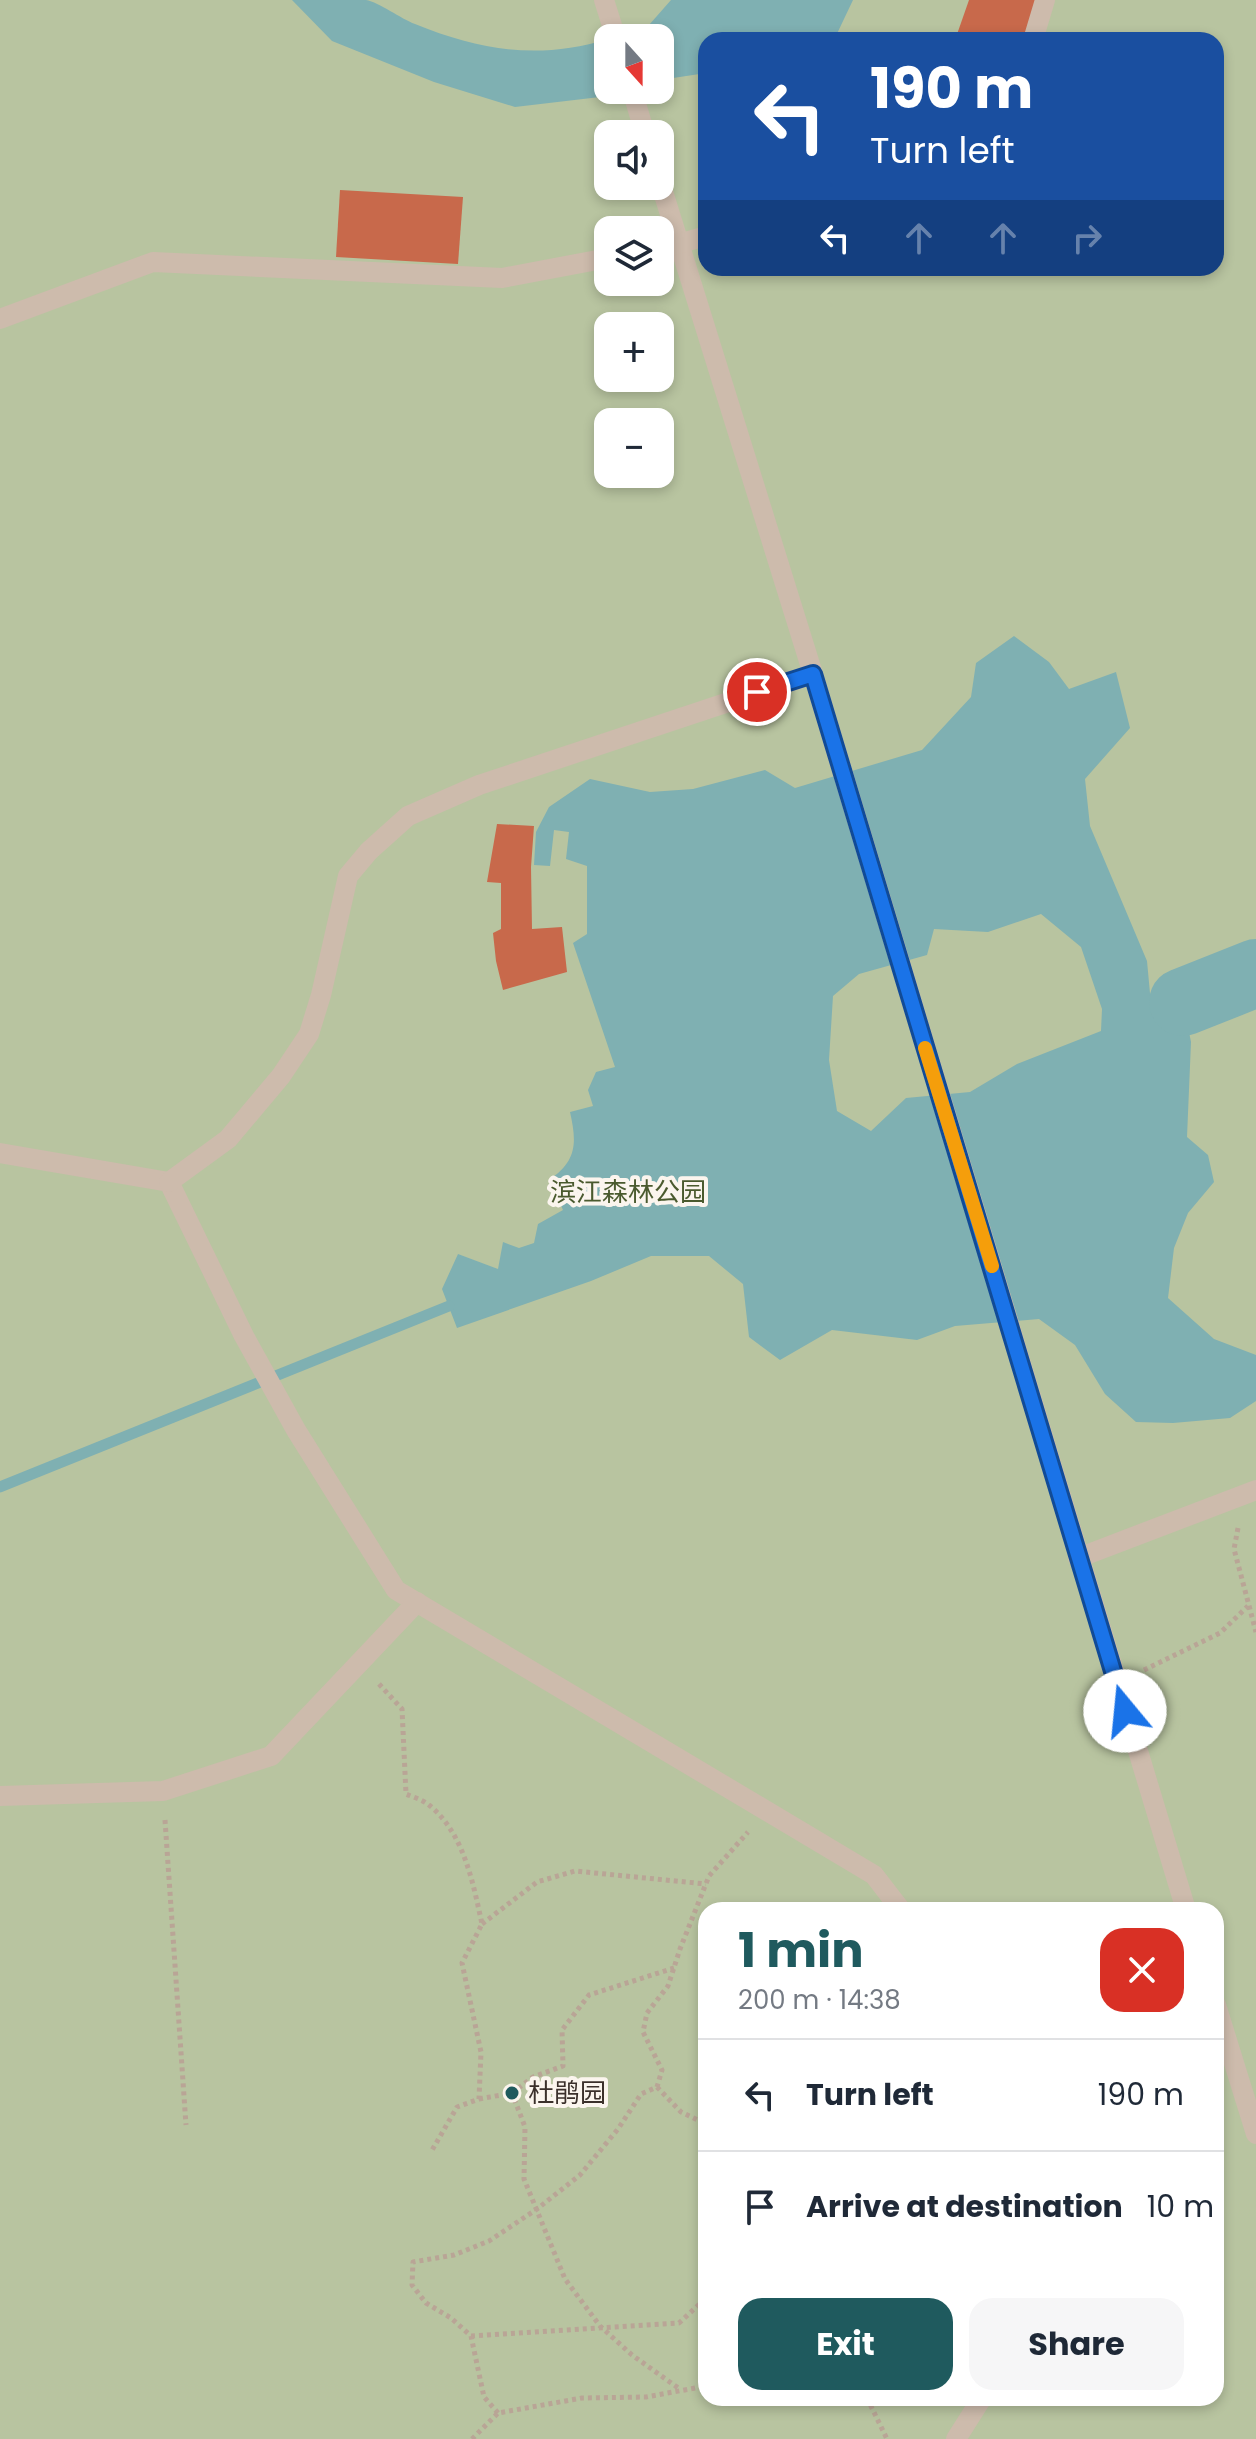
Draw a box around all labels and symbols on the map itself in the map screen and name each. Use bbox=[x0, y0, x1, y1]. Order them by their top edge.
north arrow bbox=[594, 24, 674, 104]
pin bbox=[723, 658, 791, 726]
park label: 滨江森林公园 bbox=[550, 1174, 706, 1210]
position arrow bbox=[1083, 1669, 1167, 1753]
place label: 杜鹃园 bbox=[528, 2075, 606, 2111]
marker: 杜鹃园 bbox=[503, 2084, 521, 2102]

